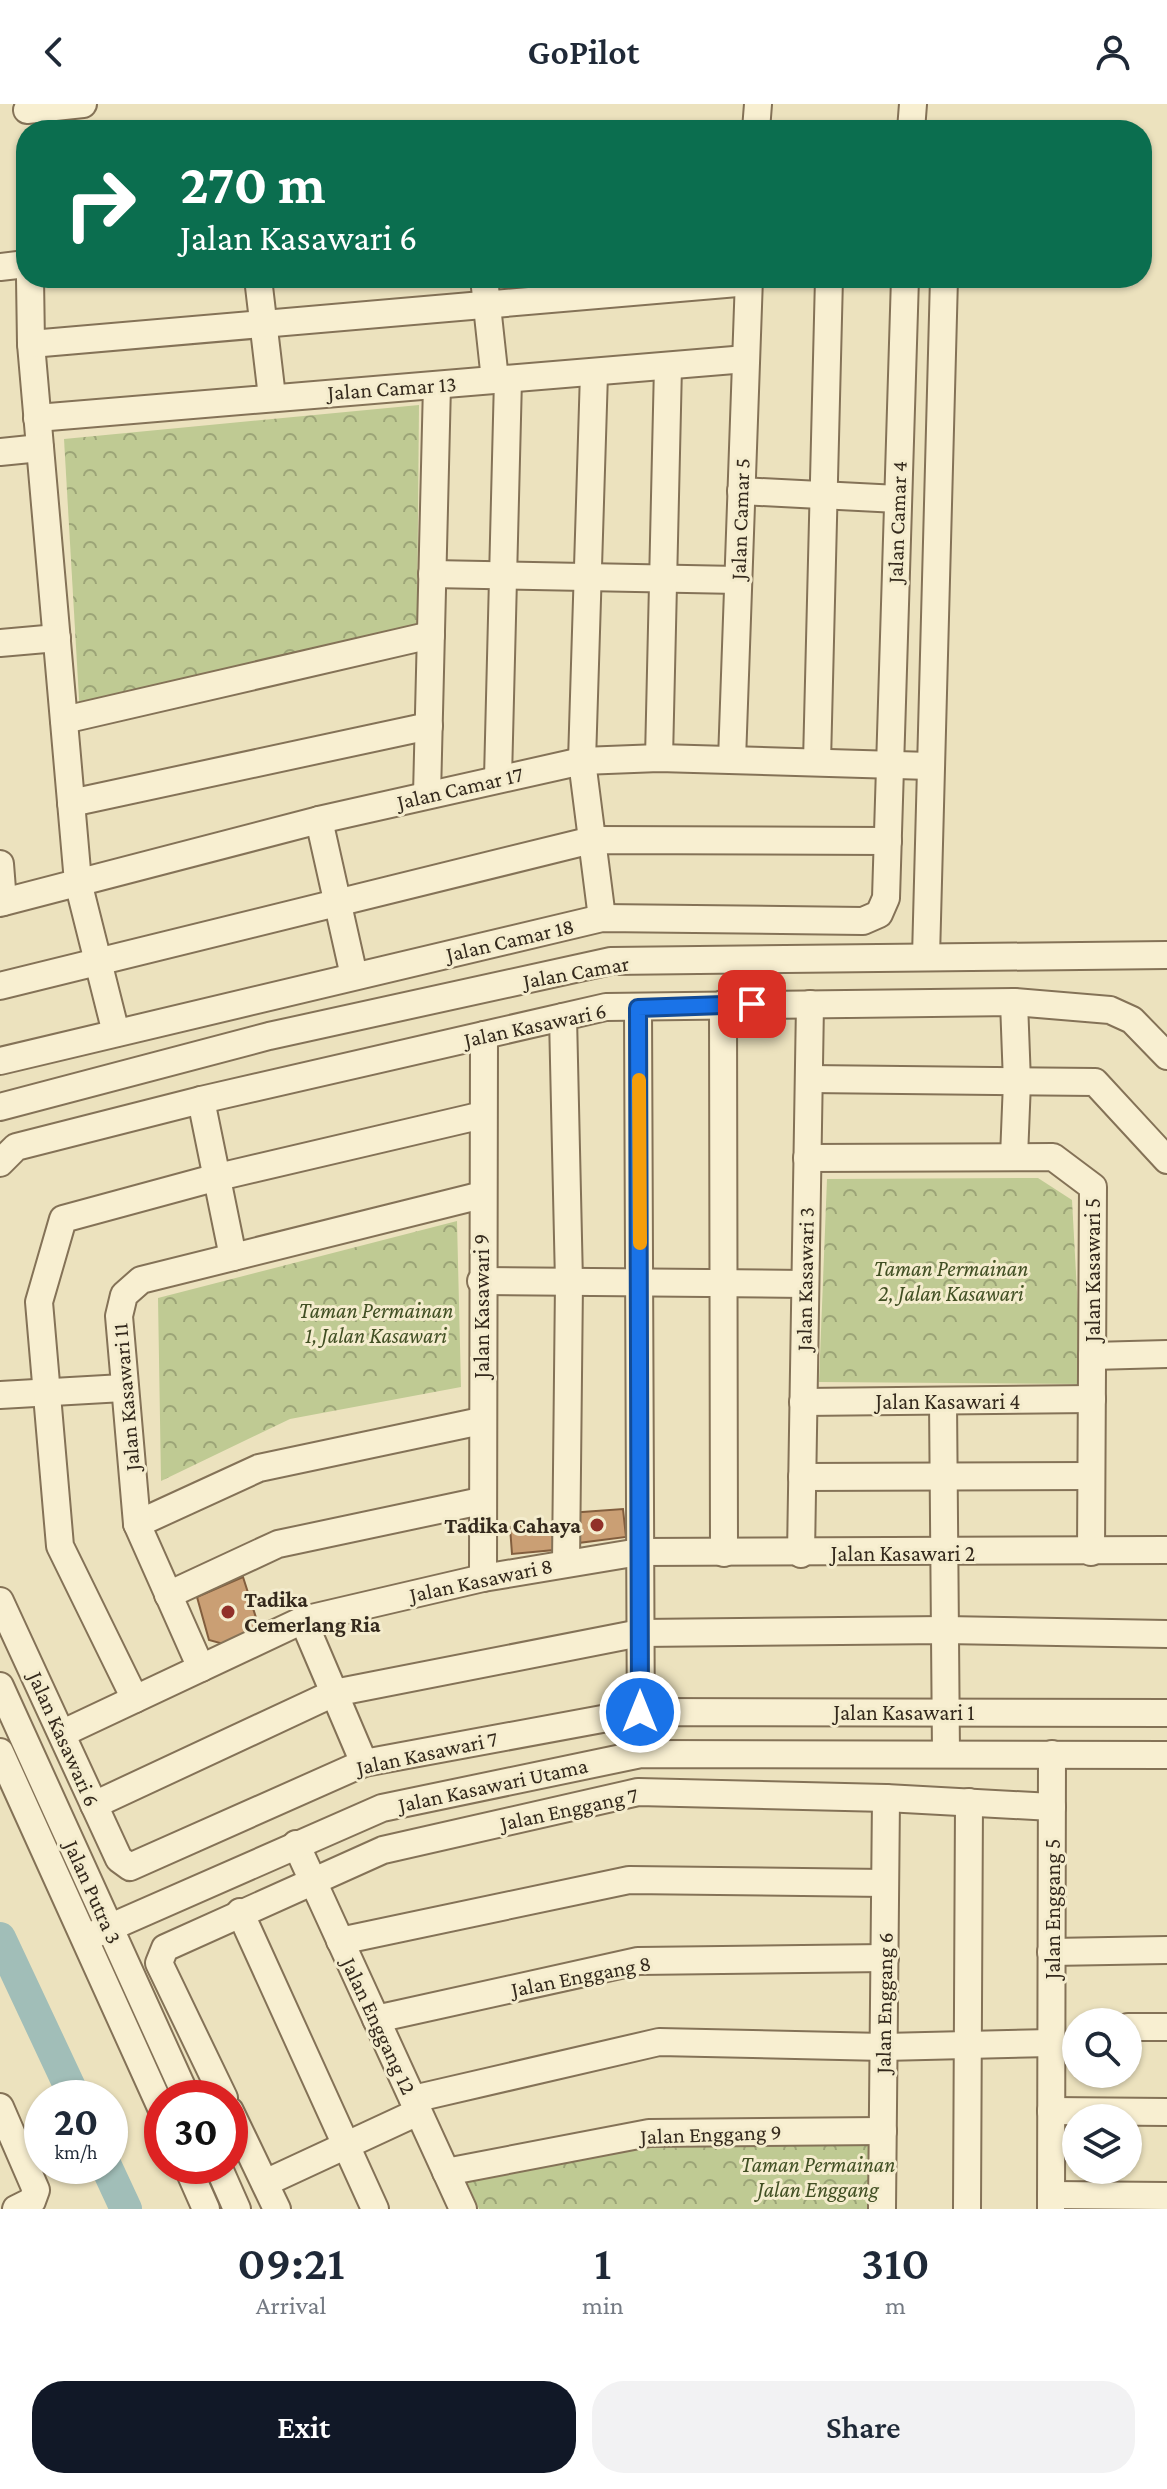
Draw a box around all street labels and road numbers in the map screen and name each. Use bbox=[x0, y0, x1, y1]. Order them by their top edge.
street label: Jalan Camar 13 bbox=[325, 371, 457, 405]
street label: Jalan Camar 5 bbox=[725, 458, 755, 582]
street label: Jalan Camar 4 bbox=[882, 460, 912, 586]
street label: Jalan Camar 17 bbox=[392, 761, 526, 815]
street label: Jalan Camar 18 bbox=[442, 913, 576, 967]
street label: Jalan Camar bbox=[519, 950, 631, 994]
street label: Jalan Kasawari 6 bbox=[460, 998, 609, 1053]
street label: Jalan Kasawari 5 bbox=[1080, 1198, 1105, 1344]
street label: Jalan Kasawari 3 bbox=[791, 1207, 819, 1353]
street label: Jalan Kasawari 9 bbox=[469, 1234, 494, 1381]
street label: Jalan Kasawari 11 bbox=[107, 1322, 145, 1474]
street label: Jalan Kasawari 4 bbox=[873, 1389, 1021, 1414]
street label: Jalan Kasawari 2 bbox=[829, 1541, 975, 1566]
street label: Jalan Kasawari 8 bbox=[405, 1553, 555, 1608]
street label: Jalan Kasawari 6 bbox=[22, 1666, 105, 1810]
street label: Jalan Kasawari 1 bbox=[831, 1700, 975, 1725]
street label: Jalan Kasawari 7 bbox=[352, 1726, 500, 1781]
street label: Jalan Kasawari Utama bbox=[394, 1753, 590, 1818]
street label: Jalan Enggang 7 bbox=[496, 1782, 640, 1836]
street label: Jalan Putra 3 bbox=[58, 1835, 127, 1948]
street label: Jalan Enggang 5 bbox=[1040, 1839, 1065, 1981]
street label: Jalan Enggang 6 bbox=[870, 1932, 898, 2076]
street label: Jalan Enggang 8 bbox=[507, 1950, 653, 2002]
street label: Jalan Enggang 12 bbox=[336, 1952, 422, 2098]
street label: Jalan Enggang 9 bbox=[638, 2119, 782, 2149]

